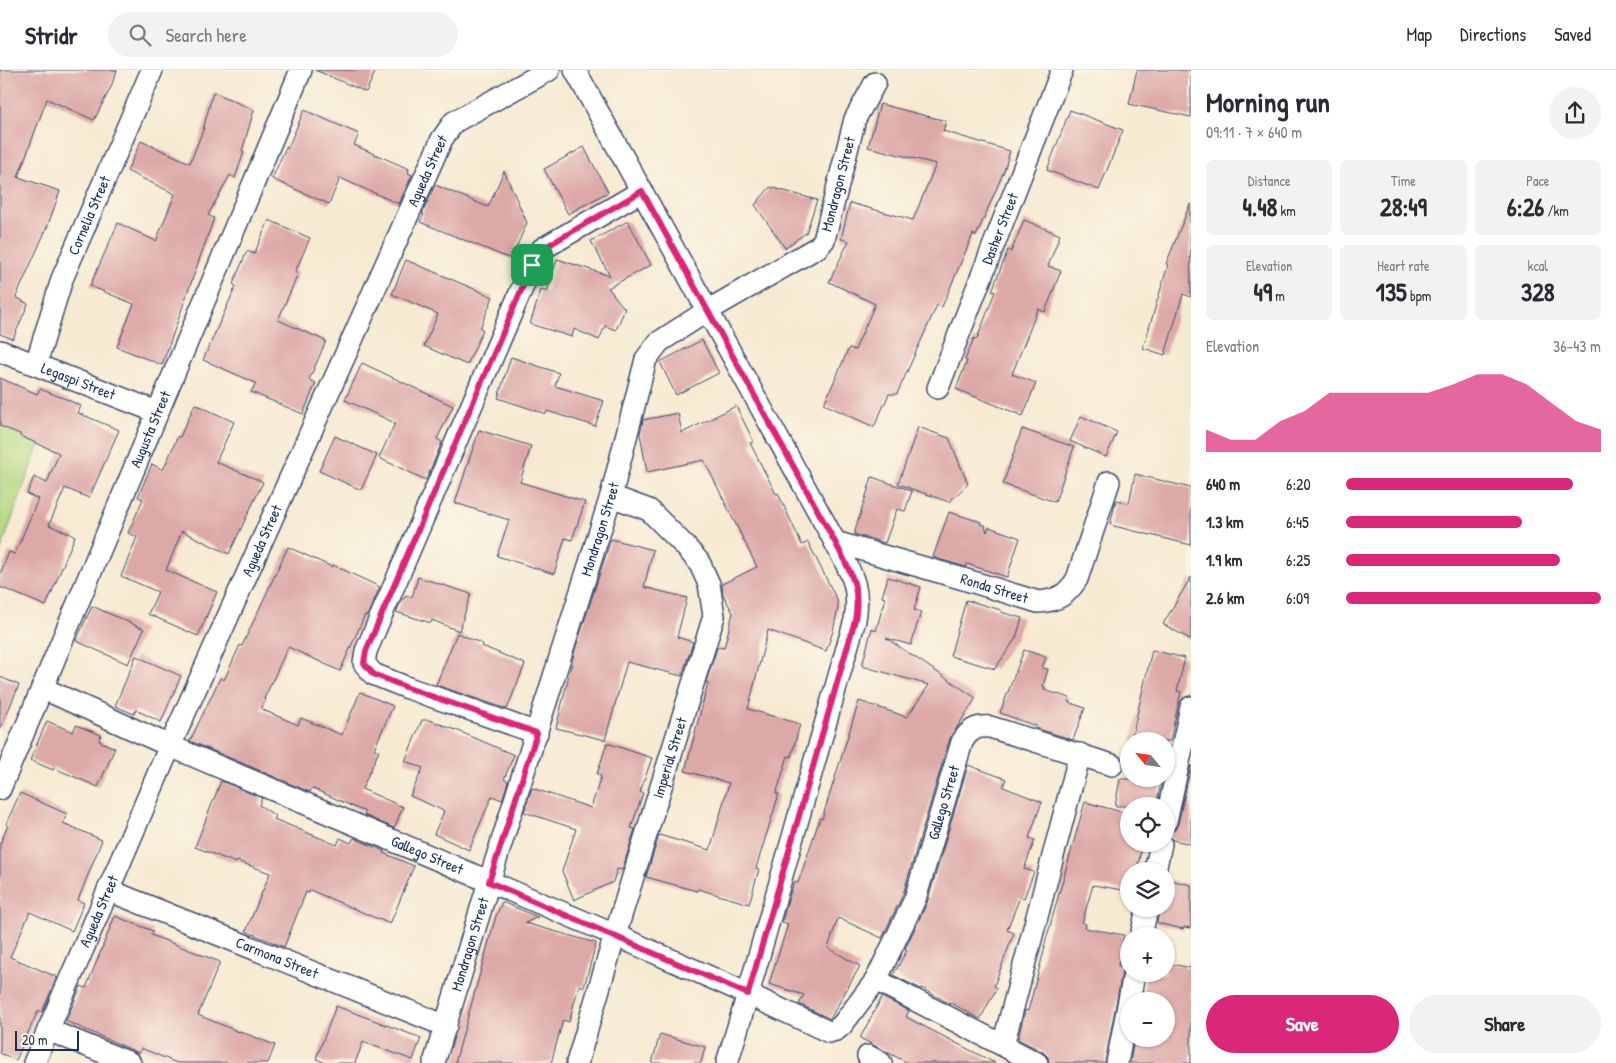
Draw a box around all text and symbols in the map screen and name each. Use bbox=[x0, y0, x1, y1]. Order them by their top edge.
search box bbox=[108, 12, 458, 57]
text: Stridr bbox=[25, 19, 78, 51]
icon: search bbox=[126, 21, 154, 49]
text: Search here bbox=[166, 22, 247, 48]
text: Map bbox=[1407, 22, 1432, 47]
text: Directions bbox=[1460, 22, 1526, 47]
text: Saved bbox=[1554, 22, 1591, 47]
text: Morning run bbox=[1206, 83, 1330, 121]
button: share bbox=[1549, 87, 1601, 139]
text: 09:11 · 7 × 640 m bbox=[1206, 121, 1302, 143]
street label: Agueda Street bbox=[402, 130, 452, 210]
street label: Mondragon Street bbox=[816, 133, 860, 234]
text: Distance bbox=[1248, 171, 1291, 190]
text: Time bbox=[1391, 171, 1416, 190]
text: Pace bbox=[1526, 171, 1549, 190]
street label: Cornelia Street bbox=[63, 172, 116, 258]
street label: Dasher Street bbox=[976, 189, 1023, 267]
text: 4.48 bbox=[1242, 190, 1277, 224]
text: 28:49 bbox=[1380, 190, 1427, 224]
text: 6:26 bbox=[1507, 190, 1544, 224]
text: km bbox=[1277, 201, 1296, 220]
text: /km bbox=[1544, 201, 1569, 220]
pin bbox=[511, 244, 553, 286]
icon: arrive bbox=[518, 251, 546, 279]
text: Elevation bbox=[1246, 256, 1292, 275]
text: Heart rate bbox=[1377, 256, 1430, 275]
text: kcal bbox=[1528, 256, 1548, 275]
text: 49 bbox=[1254, 275, 1272, 309]
text: 135 bbox=[1376, 275, 1407, 309]
text: 328 bbox=[1521, 275, 1555, 309]
text: m bbox=[1272, 286, 1285, 305]
text: bpm bbox=[1407, 286, 1431, 305]
text: Elevation bbox=[1206, 335, 1259, 357]
text: 36–43 m bbox=[1553, 335, 1601, 357]
street label: Legaspi Street bbox=[38, 357, 119, 405]
street label: Augusta Street bbox=[125, 387, 176, 471]
text: 640 m bbox=[1206, 473, 1240, 495]
text: 6:20 bbox=[1286, 473, 1311, 495]
street label: Mondragon Street bbox=[575, 479, 624, 579]
street label: Agueda Street bbox=[236, 501, 287, 579]
text: 1.3 km bbox=[1206, 511, 1244, 533]
text: 6:45 bbox=[1286, 511, 1309, 533]
text: 1.9 km bbox=[1206, 549, 1242, 571]
text: 6:25 bbox=[1286, 549, 1310, 571]
street label: Ronda Street bbox=[958, 568, 1032, 609]
text: 2.6 km bbox=[1206, 587, 1245, 609]
text: 6:09 bbox=[1286, 587, 1309, 609]
street label: Imperial Street bbox=[647, 714, 692, 801]
north arrow bbox=[1120, 732, 1175, 788]
map controls bbox=[1120, 732, 1175, 1047]
street label: Gallego Street bbox=[922, 762, 965, 842]
button: locate bbox=[1120, 797, 1175, 852]
street label: Gallego Street bbox=[388, 830, 468, 880]
button: layers bbox=[1120, 862, 1175, 917]
street label: Agueda Street bbox=[74, 871, 124, 950]
street label: Mondragon Street bbox=[445, 894, 494, 994]
button: + bbox=[1120, 927, 1175, 982]
street label: Carmona Street bbox=[233, 931, 322, 984]
button: − bbox=[1120, 992, 1175, 1047]
button: Save bbox=[1206, 995, 1399, 1053]
button: Share bbox=[1409, 995, 1601, 1053]
scale bar bbox=[15, 1028, 79, 1051]
text: 20 m bbox=[22, 1030, 48, 1049]

